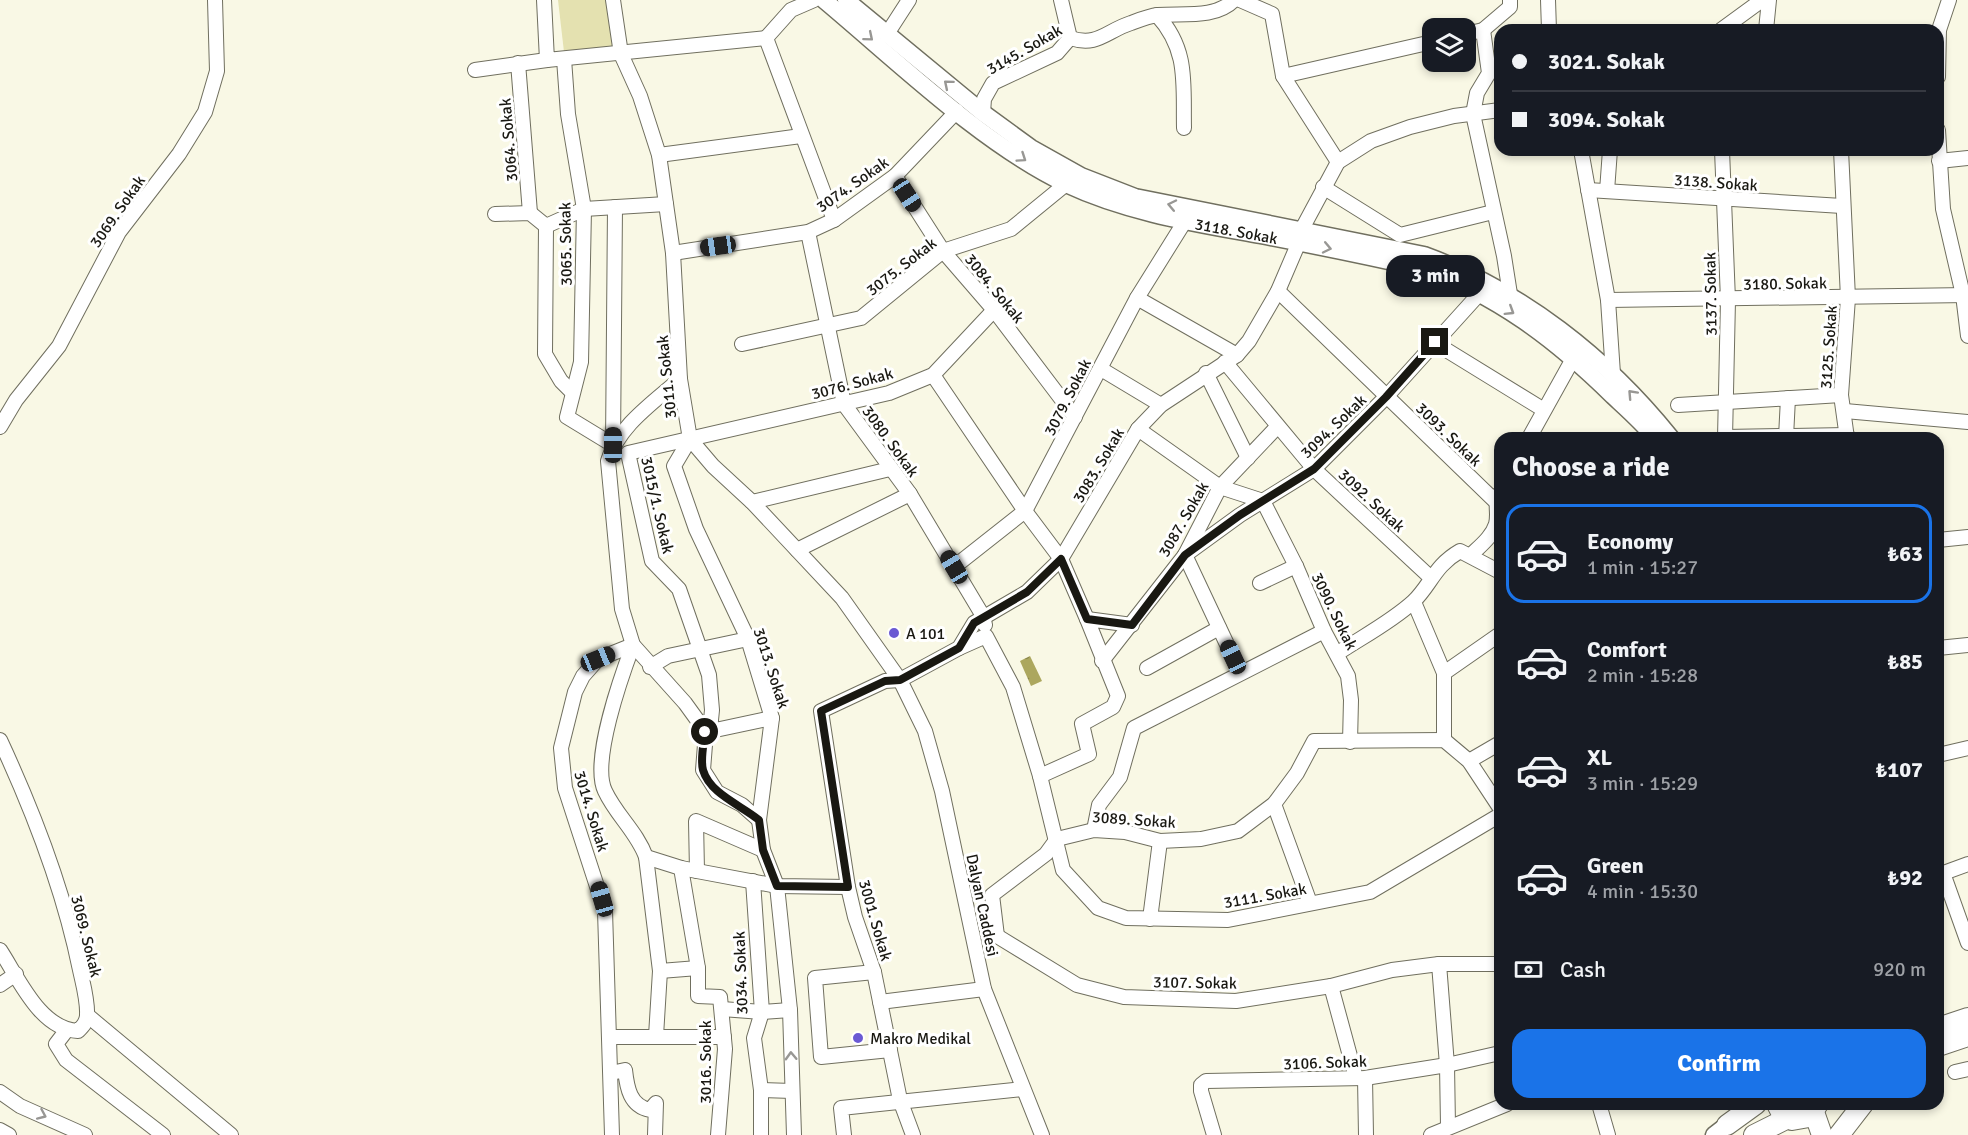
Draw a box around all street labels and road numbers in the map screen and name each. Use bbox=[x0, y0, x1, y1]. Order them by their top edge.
street label: 3145. Sokak bbox=[983, 20, 1066, 79]
street label: 3064. Sokak bbox=[495, 97, 523, 182]
street label: 3074. Sokak bbox=[813, 153, 893, 217]
street label: 3138. Sokak bbox=[1674, 170, 1758, 196]
street label: 3069. Sokak bbox=[86, 172, 150, 252]
street label: 3065. Sokak bbox=[555, 202, 577, 286]
street label: 3118. Sokak bbox=[1193, 214, 1279, 249]
street label: 3075. Sokak bbox=[862, 233, 941, 300]
street label: 3084. Sokak bbox=[960, 250, 1028, 327]
street label: 3137. Sokak bbox=[1700, 252, 1722, 336]
street label: 3180. Sokak bbox=[1743, 273, 1827, 295]
street label: 3125. Sokak bbox=[1816, 305, 1842, 389]
street label: 3011. Sokak bbox=[653, 334, 681, 420]
street label: 3079. Sokak bbox=[1040, 356, 1096, 439]
street label: 3076. Sokak bbox=[809, 363, 895, 404]
street label: 3094. Sokak bbox=[1297, 390, 1371, 463]
street label: 3093. Sokak bbox=[1411, 398, 1485, 471]
street label: 3080. Sokak bbox=[858, 402, 923, 481]
street label: 3083. Sokak bbox=[1069, 425, 1129, 507]
street label: 3015/1. Sokak bbox=[636, 455, 678, 556]
street label: 3092. Sokak bbox=[1334, 465, 1409, 537]
street label: 3087. Sokak bbox=[1154, 478, 1213, 561]
street label: 3090. Sokak bbox=[1307, 569, 1361, 653]
street label: 3013. Sokak bbox=[749, 625, 793, 711]
street label: 3014. Sokak bbox=[569, 768, 613, 854]
street label: 3089. Sokak bbox=[1092, 807, 1176, 833]
street label: Dalyan Caddesi bbox=[961, 852, 1003, 958]
street label: 3001. Sokak bbox=[854, 877, 896, 963]
street label: 3111. Sokak bbox=[1222, 879, 1308, 913]
street label: 3069. Sokak bbox=[66, 893, 106, 979]
street label: 3034. Sokak bbox=[730, 931, 752, 1015]
street label: 3107. Sokak bbox=[1153, 972, 1237, 994]
street label: 3016. Sokak bbox=[696, 1020, 716, 1104]
street label: 3106. Sokak bbox=[1283, 1052, 1367, 1074]

